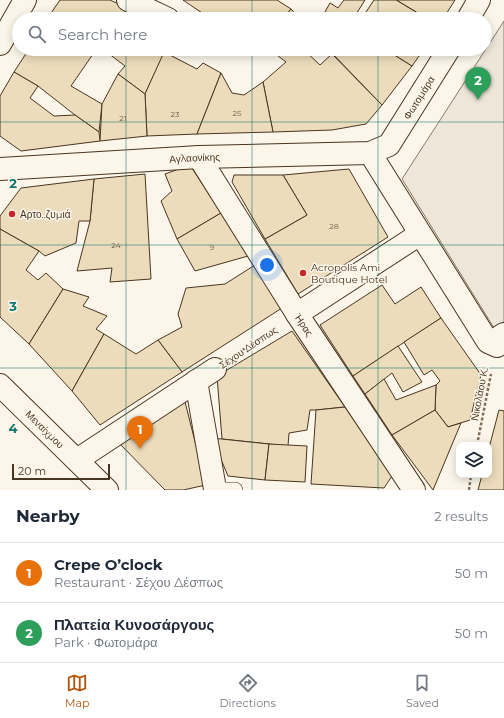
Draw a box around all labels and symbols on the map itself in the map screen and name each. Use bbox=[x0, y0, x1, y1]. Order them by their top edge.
pin: 2 bbox=[465, 67, 491, 100]
street label: Φωτομάρα bbox=[401, 73, 438, 122]
house number: 25 bbox=[232, 108, 242, 118]
house number: 23 bbox=[170, 109, 180, 119]
house number: 21 bbox=[119, 113, 127, 123]
street label: Αγλαονίκης bbox=[169, 151, 220, 166]
text: 2 bbox=[9, 175, 17, 191]
place label: Αρτο..ζυμιά bbox=[20, 208, 71, 221]
marker: Αρτο..ζυμιά bbox=[7, 209, 17, 219]
house number: 28 bbox=[329, 221, 339, 231]
house number: 24 bbox=[111, 240, 122, 250]
house number: 9 bbox=[210, 242, 215, 252]
your location bbox=[257, 255, 277, 275]
place label: Acropolis Ami Boutique Hotel bbox=[311, 261, 387, 286]
marker: Acropolis Ami Boutique Hotel bbox=[298, 268, 308, 278]
text: 3 bbox=[8, 298, 17, 314]
street label: Ήρας bbox=[291, 310, 316, 339]
street label: Σέχου Δέσπως bbox=[217, 323, 280, 372]
street label: Νικολάου K. bbox=[468, 366, 491, 422]
street label: Μεναίχμου bbox=[23, 408, 67, 451]
pin: 1 bbox=[127, 416, 153, 449]
text: 4 bbox=[9, 420, 18, 436]
scale bar bbox=[12, 462, 110, 481]

